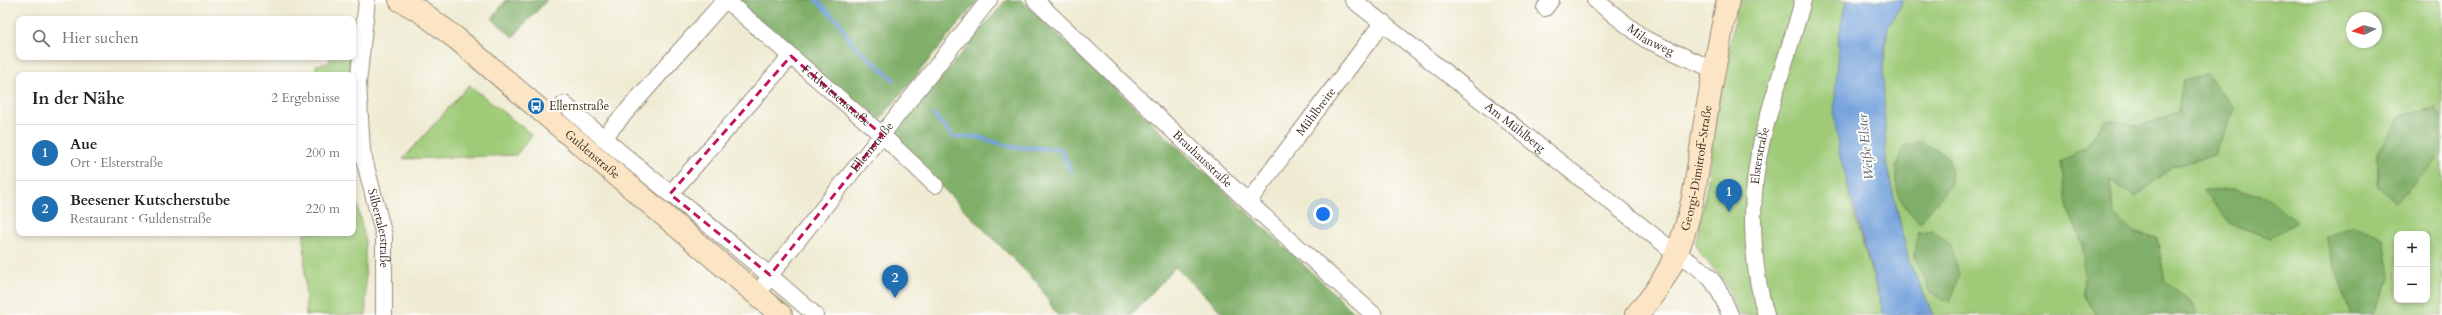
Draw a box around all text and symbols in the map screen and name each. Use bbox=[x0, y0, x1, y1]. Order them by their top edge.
north arrow bbox=[2346, 12, 2382, 48]
search box bbox=[16, 16, 356, 60]
street label: Milanweg bbox=[1624, 20, 1677, 59]
icon: search bbox=[30, 27, 52, 49]
text: Hier suchen bbox=[62, 28, 139, 48]
street label: Feldwiesenstraße bbox=[798, 61, 874, 130]
street label: Mühlbreite bbox=[1292, 84, 1339, 139]
text: In der Nähe bbox=[32, 87, 125, 110]
text: 2 Ergebnisse bbox=[271, 89, 340, 107]
bus stop icon: Ellernstraße bbox=[526, 96, 546, 116]
place label: Ellernstraße bbox=[549, 98, 609, 114]
street label: Am Mühlberg bbox=[1482, 98, 1549, 156]
street label: Georgi-Dimitroff-Straße bbox=[1677, 104, 1716, 233]
water label: Weiße Elster bbox=[1853, 112, 1878, 181]
street label: Ellernstraße bbox=[847, 118, 897, 175]
street label: Elsterstraße bbox=[1747, 125, 1773, 185]
street label: Guldenstraße bbox=[561, 126, 623, 182]
street label: Brauhausstraße bbox=[1169, 127, 1236, 191]
text: Aue bbox=[70, 134, 98, 154]
text: 1 bbox=[42, 144, 48, 162]
text: 200 m bbox=[306, 144, 340, 162]
text: Ort · Elsterstraße bbox=[70, 154, 163, 172]
pin: 1 bbox=[1716, 179, 1742, 212]
street label: Silbertalerstraße bbox=[364, 187, 392, 268]
text: Beesener Kutscherstube bbox=[70, 190, 230, 210]
text: 2 bbox=[42, 200, 48, 218]
text: 220 m bbox=[306, 200, 340, 218]
your location bbox=[1313, 204, 1333, 224]
text: Restaurant · Guldenstraße bbox=[70, 210, 212, 228]
map controls bbox=[2394, 231, 2430, 303]
button: + bbox=[2394, 231, 2430, 267]
pin: 2 bbox=[882, 265, 908, 298]
button: − bbox=[2394, 267, 2430, 303]

